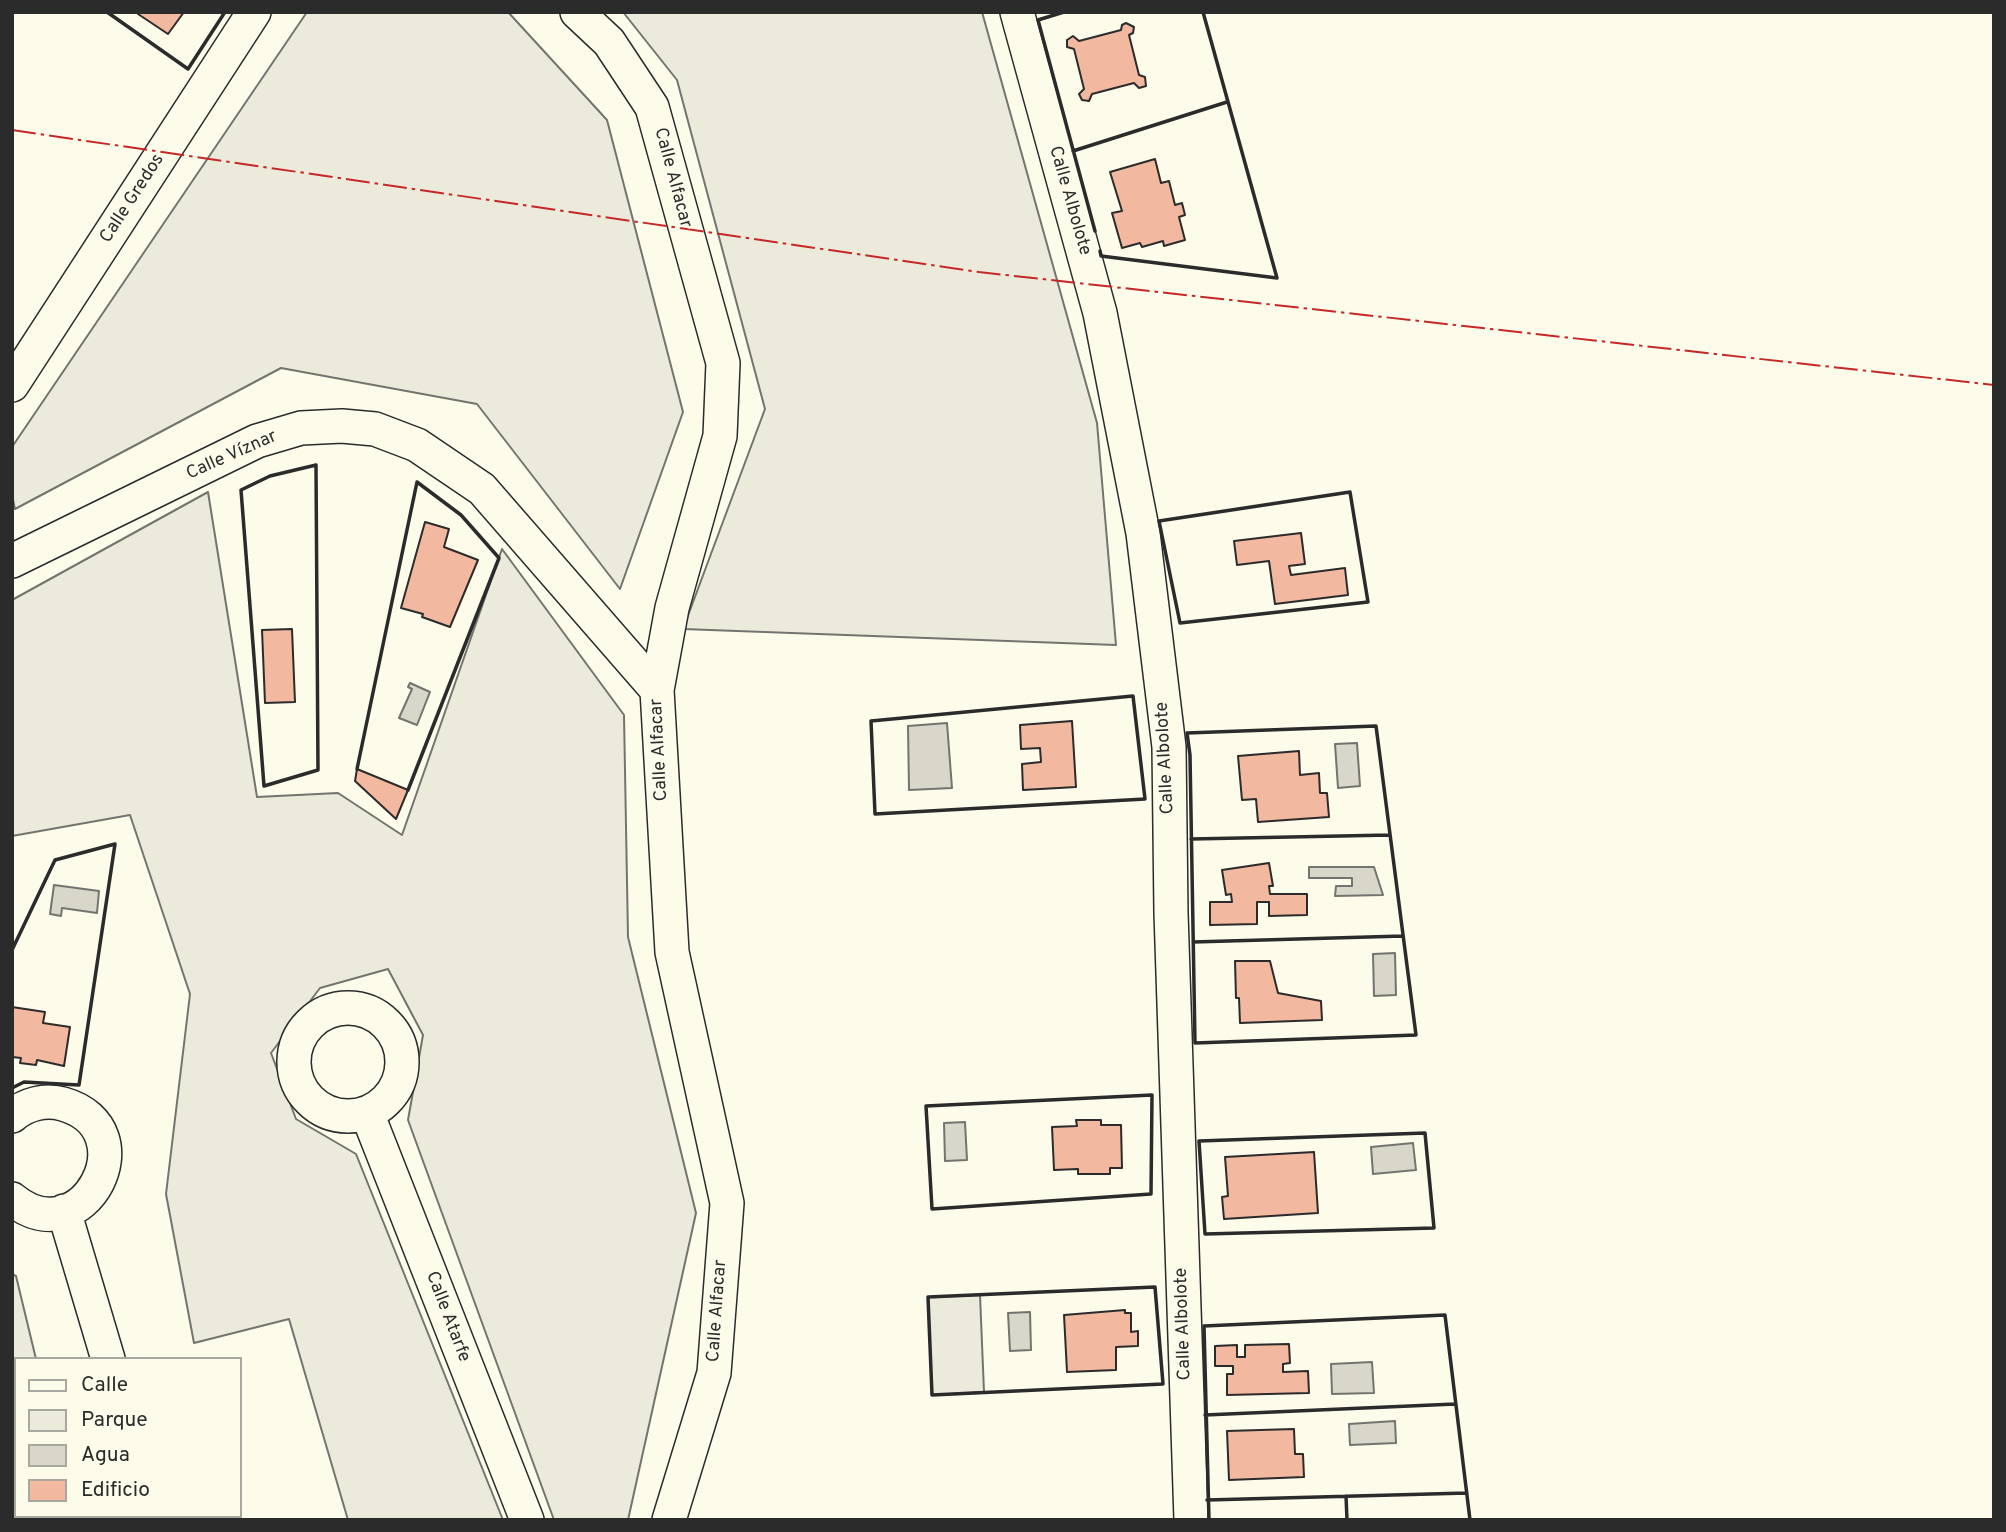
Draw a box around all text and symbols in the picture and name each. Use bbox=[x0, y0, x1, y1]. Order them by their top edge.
street label: Calle Alfacar bbox=[648, 126, 696, 230]
street label: Calle Albolote bbox=[1043, 144, 1095, 258]
street label: Calle Gredos bbox=[96, 150, 170, 248]
street label: Calle Víznar bbox=[183, 426, 281, 486]
street label: Calle Alfacar bbox=[647, 698, 673, 802]
street label: Calle Albolote bbox=[1152, 701, 1180, 815]
street label: Calle Alfacar bbox=[704, 1259, 732, 1363]
street label: Calle Albolote bbox=[1171, 1267, 1197, 1381]
street label: Calle Atarfe bbox=[420, 1269, 474, 1365]
legend bbox=[14, 1357, 242, 1518]
text: Calle bbox=[81, 1372, 128, 1399]
text: Parque bbox=[81, 1407, 148, 1434]
text: Agua bbox=[81, 1442, 130, 1469]
text: Edificio bbox=[81, 1477, 150, 1504]

